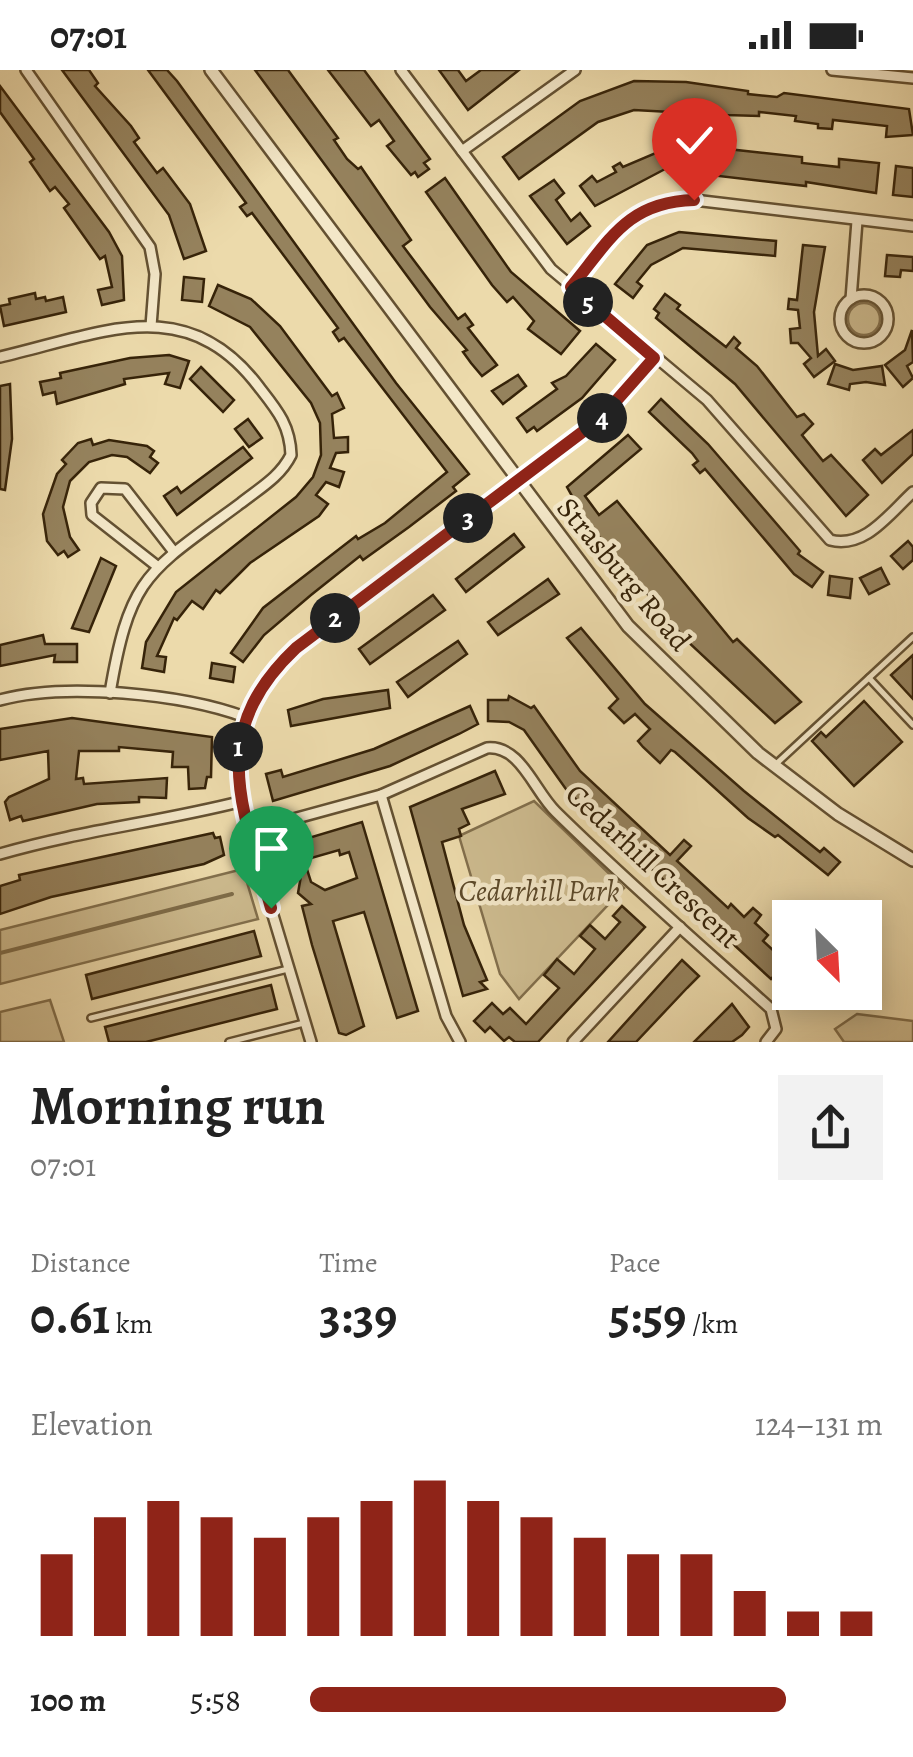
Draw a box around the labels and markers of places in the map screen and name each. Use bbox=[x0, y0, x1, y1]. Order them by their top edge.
pin bbox=[652, 98, 737, 201]
pin: 5 bbox=[563, 277, 613, 327]
pin: 4 bbox=[577, 393, 627, 443]
pin: 3 bbox=[443, 493, 493, 543]
pin: 2 bbox=[310, 593, 360, 643]
pin: 1 bbox=[213, 722, 263, 772]
pin bbox=[229, 806, 314, 909]

